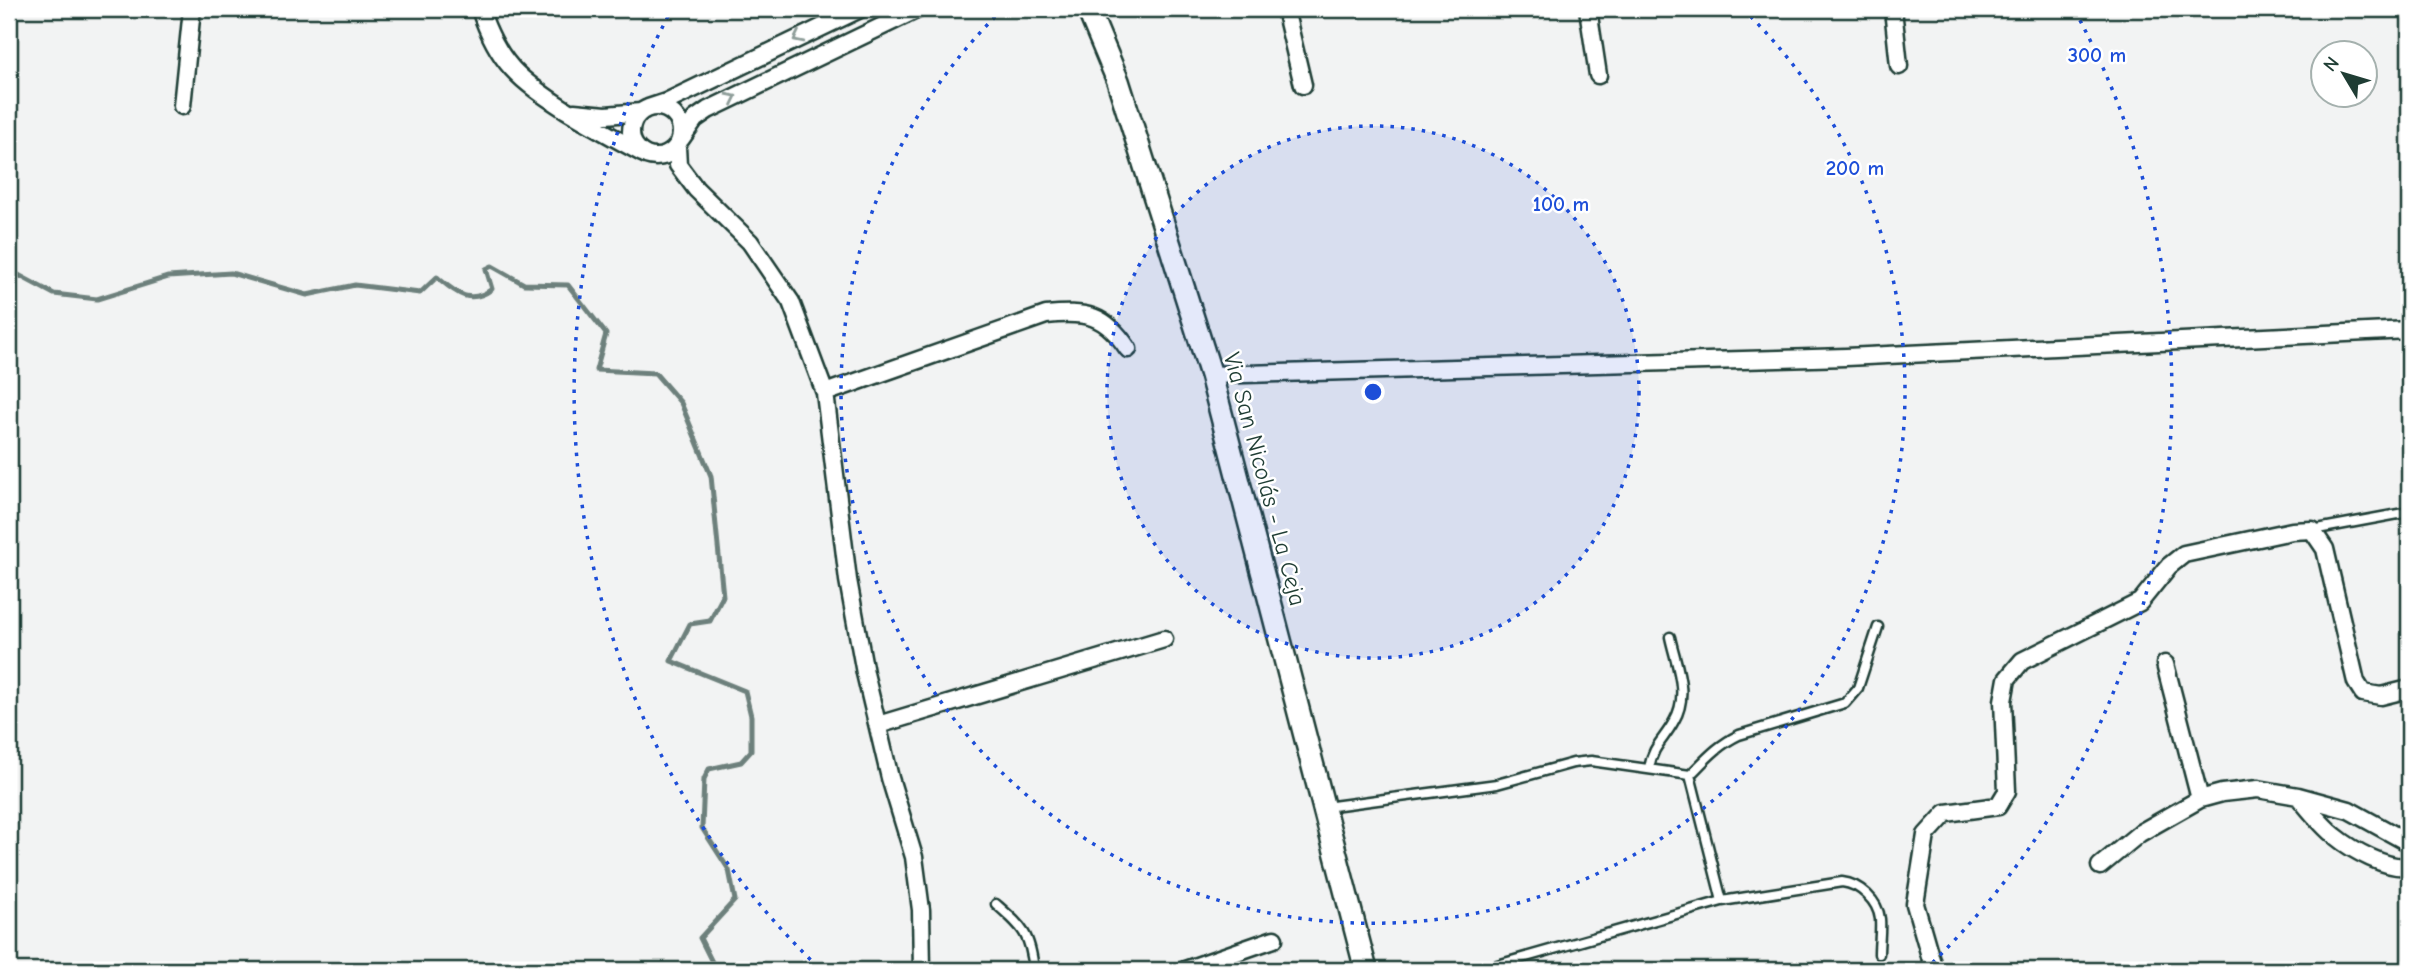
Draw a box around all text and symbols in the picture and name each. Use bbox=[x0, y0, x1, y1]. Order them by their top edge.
one-way arrow bbox=[793, 30, 806, 44]
north arrow bbox=[2310, 38, 2380, 108]
text: 300 m bbox=[2068, 43, 2126, 67]
text: N bbox=[2319, 52, 2344, 76]
one-way arrow bbox=[725, 92, 737, 106]
text: 200 m bbox=[1826, 156, 1884, 180]
text: 100 m bbox=[1533, 192, 1589, 216]
street label: Via San Nicolás - La Ceja bbox=[1218, 349, 1312, 609]
centre of rings bbox=[1361, 380, 1385, 404]

